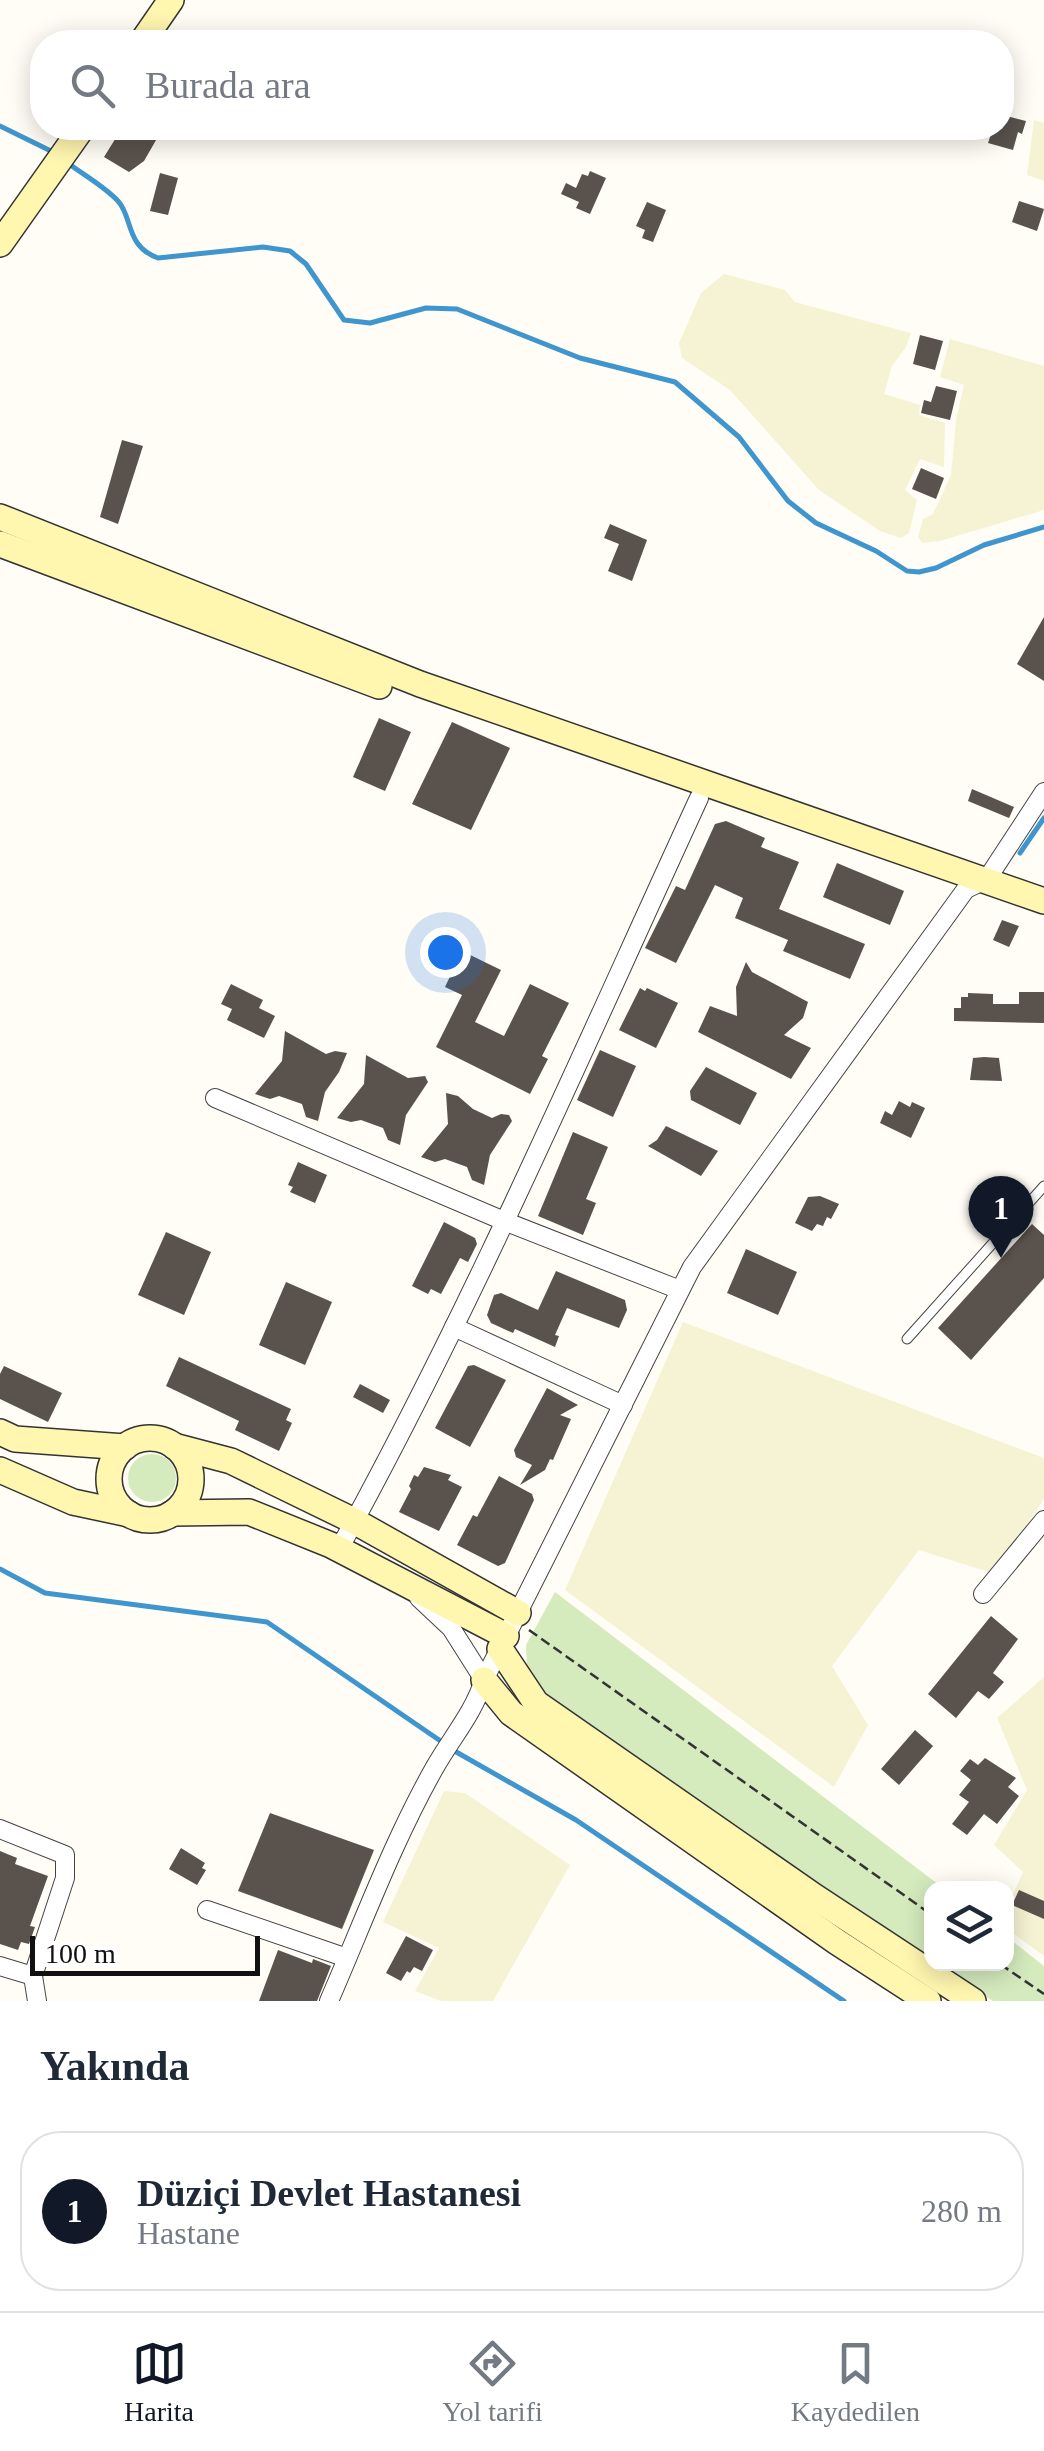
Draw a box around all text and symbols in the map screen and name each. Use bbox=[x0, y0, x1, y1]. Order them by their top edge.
search box bbox=[30, 30, 1014, 140]
icon: search bbox=[65, 58, 120, 113]
text: Burada ara bbox=[145, 64, 311, 106]
your location bbox=[420, 927, 471, 978]
pin: 1 bbox=[968, 1176, 1034, 1258]
map controls bbox=[924, 1881, 1014, 1971]
button: layers bbox=[924, 1881, 1014, 1971]
scale bar bbox=[30, 1931, 260, 1976]
text: 100 m bbox=[45, 1938, 116, 1969]
text: Yakında bbox=[40, 2043, 189, 2089]
text: Düziçi Devlet Hastanesi bbox=[137, 2172, 521, 2214]
text: 1 bbox=[67, 2193, 83, 2229]
text: 280 m bbox=[921, 2193, 1002, 2229]
text: Hastane bbox=[137, 2215, 240, 2251]
tab: Harita bbox=[124, 2336, 194, 2428]
tab: Yol tarifi bbox=[442, 2336, 543, 2428]
tab: Kaydedilen bbox=[791, 2336, 920, 2428]

